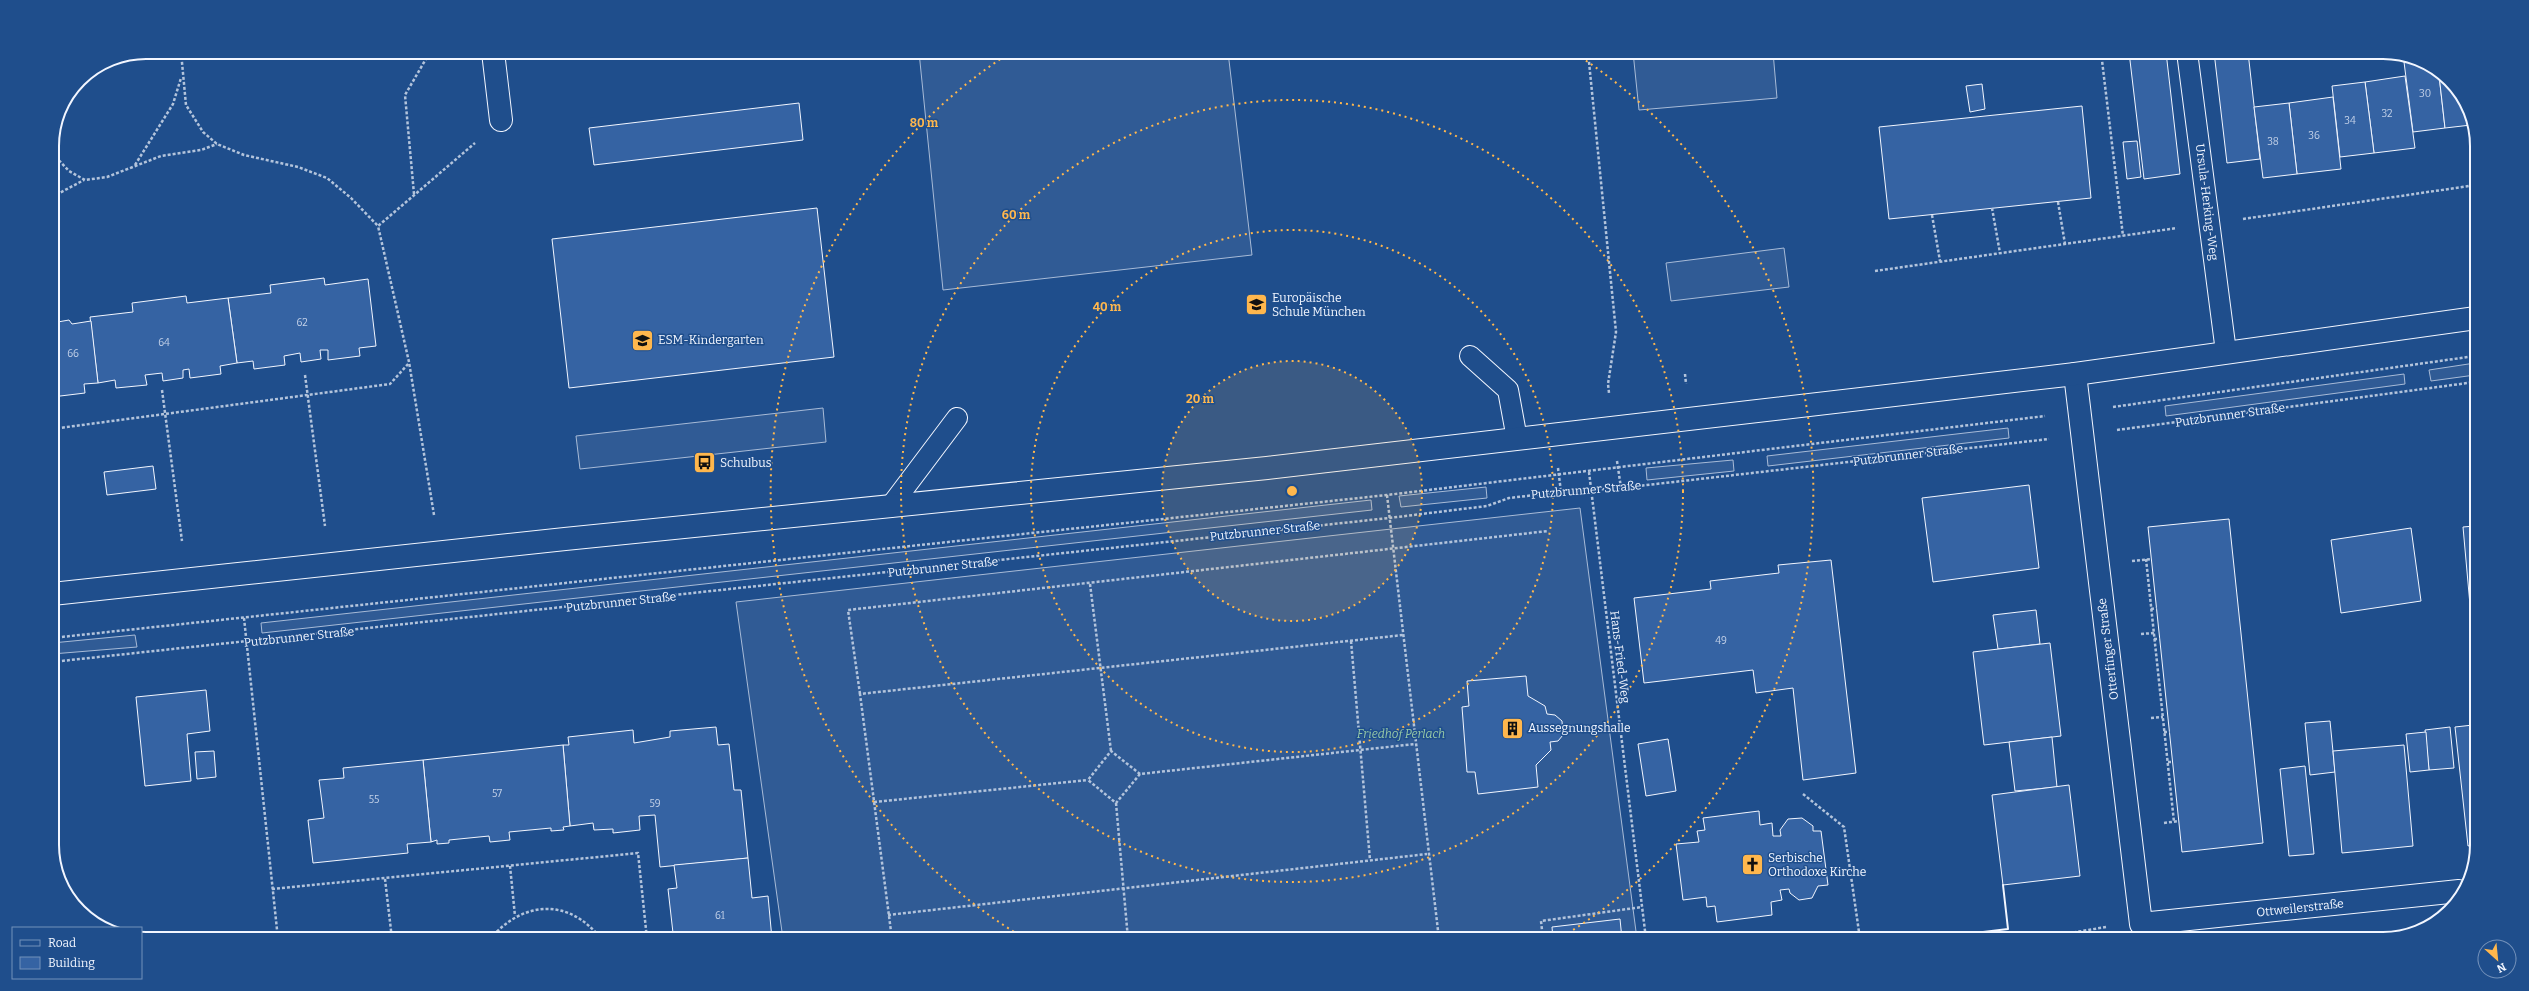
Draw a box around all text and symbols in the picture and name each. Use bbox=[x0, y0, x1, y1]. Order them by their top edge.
house number: 30 bbox=[2419, 88, 2431, 100]
house number: 32 bbox=[2381, 108, 2393, 120]
house number: 34 bbox=[2344, 115, 2356, 127]
text: 80 m bbox=[910, 116, 939, 130]
house number: 36 bbox=[2308, 130, 2320, 142]
house number: 38 bbox=[2267, 136, 2279, 148]
street label: Ursula-Herking-Weg bbox=[2193, 143, 2221, 262]
text: 60 m bbox=[1002, 208, 1031, 222]
place label: Europäische Schule München bbox=[1272, 291, 1366, 319]
school or university icon: Europäische Schule München bbox=[1243, 292, 1269, 318]
text: 40 m bbox=[1093, 300, 1122, 314]
house number: 62 bbox=[296, 317, 308, 329]
school or university icon: ESM-Kindergarten bbox=[630, 327, 656, 353]
place label: ESM-Kindergarten bbox=[658, 333, 764, 347]
house number: 64 bbox=[158, 337, 170, 349]
house number: 66 bbox=[67, 348, 79, 360]
text: 20 m bbox=[1186, 392, 1215, 406]
street label: Putzbrunner Straße bbox=[2174, 400, 2286, 430]
street label: Putzbrunner Straße bbox=[1852, 441, 1964, 469]
bus stop icon: Schulbus bbox=[691, 450, 717, 476]
place label: Schulbus bbox=[720, 456, 772, 470]
street label: Putzbrunner Straße bbox=[1530, 478, 1642, 502]
centre of rings bbox=[1285, 484, 1299, 498]
street label: Putzbrunner Straße bbox=[1209, 518, 1321, 544]
street label: Putzbrunner Straße bbox=[887, 554, 999, 580]
street label: Putzbrunner Straße bbox=[565, 589, 677, 615]
street label: Otterfinger Straße bbox=[2095, 597, 2121, 701]
street label: Hans-Fried-Weg bbox=[1607, 610, 1633, 704]
street label: Putzbrunner Straße bbox=[243, 624, 355, 650]
house number: 49 bbox=[1715, 635, 1727, 647]
building icon: Aussegnungshalle bbox=[1500, 715, 1526, 741]
place label: Aussegnungshalle bbox=[1528, 721, 1631, 735]
park label: Friedhof Perlach bbox=[1357, 727, 1445, 741]
house number: 57 bbox=[492, 788, 502, 800]
house number: 55 bbox=[369, 794, 379, 806]
house number: 59 bbox=[649, 798, 661, 810]
place label: Serbische Orthodoxe Kirche bbox=[1768, 851, 1866, 879]
church icon: Serbische Orthodoxe Kirche bbox=[1739, 852, 1765, 878]
street label: Ottweilerstraße bbox=[2256, 896, 2344, 920]
house number: 61 bbox=[715, 910, 725, 922]
legend bbox=[12, 927, 142, 979]
text: Road bbox=[48, 936, 76, 950]
north arrow bbox=[2477, 939, 2517, 979]
text: Building bbox=[48, 956, 95, 970]
text: N bbox=[2494, 960, 2508, 975]

